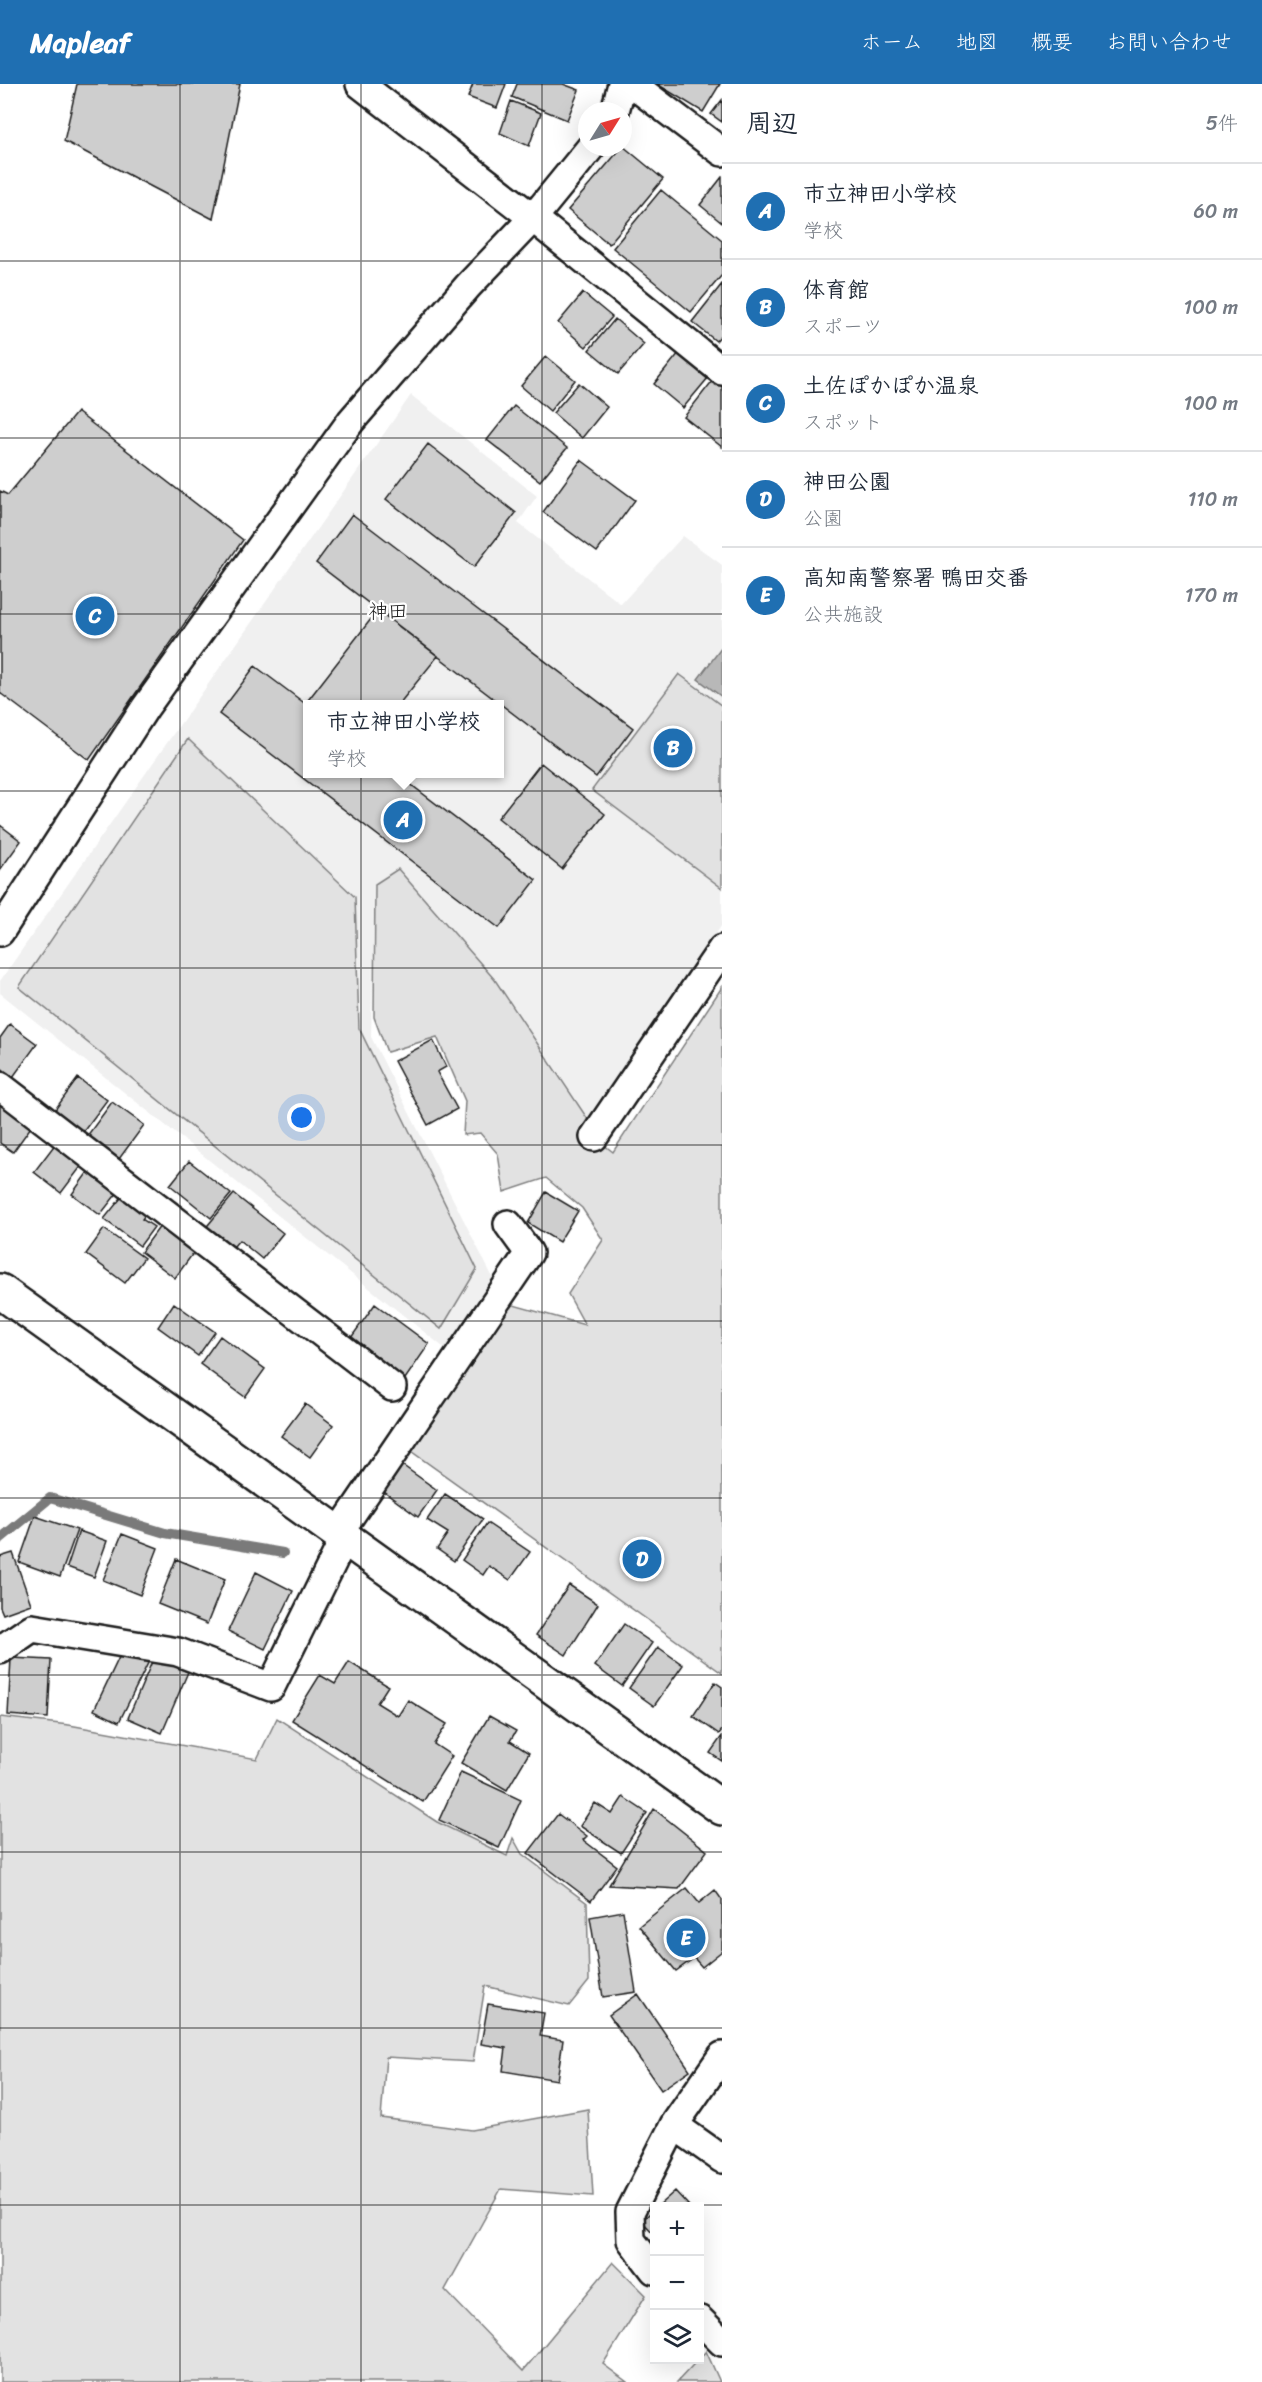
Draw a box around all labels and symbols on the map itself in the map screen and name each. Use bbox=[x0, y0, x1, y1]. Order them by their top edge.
north arrow bbox=[578, 102, 632, 156]
pin: C bbox=[76, 594, 115, 638]
district label: 神田 bbox=[368, 594, 408, 629]
pin: B bbox=[654, 726, 692, 770]
pin: A bbox=[384, 798, 422, 842]
your location bbox=[287, 1103, 316, 1132]
pin: D bbox=[622, 1536, 662, 1582]
pin: E bbox=[666, 1916, 706, 1960]

